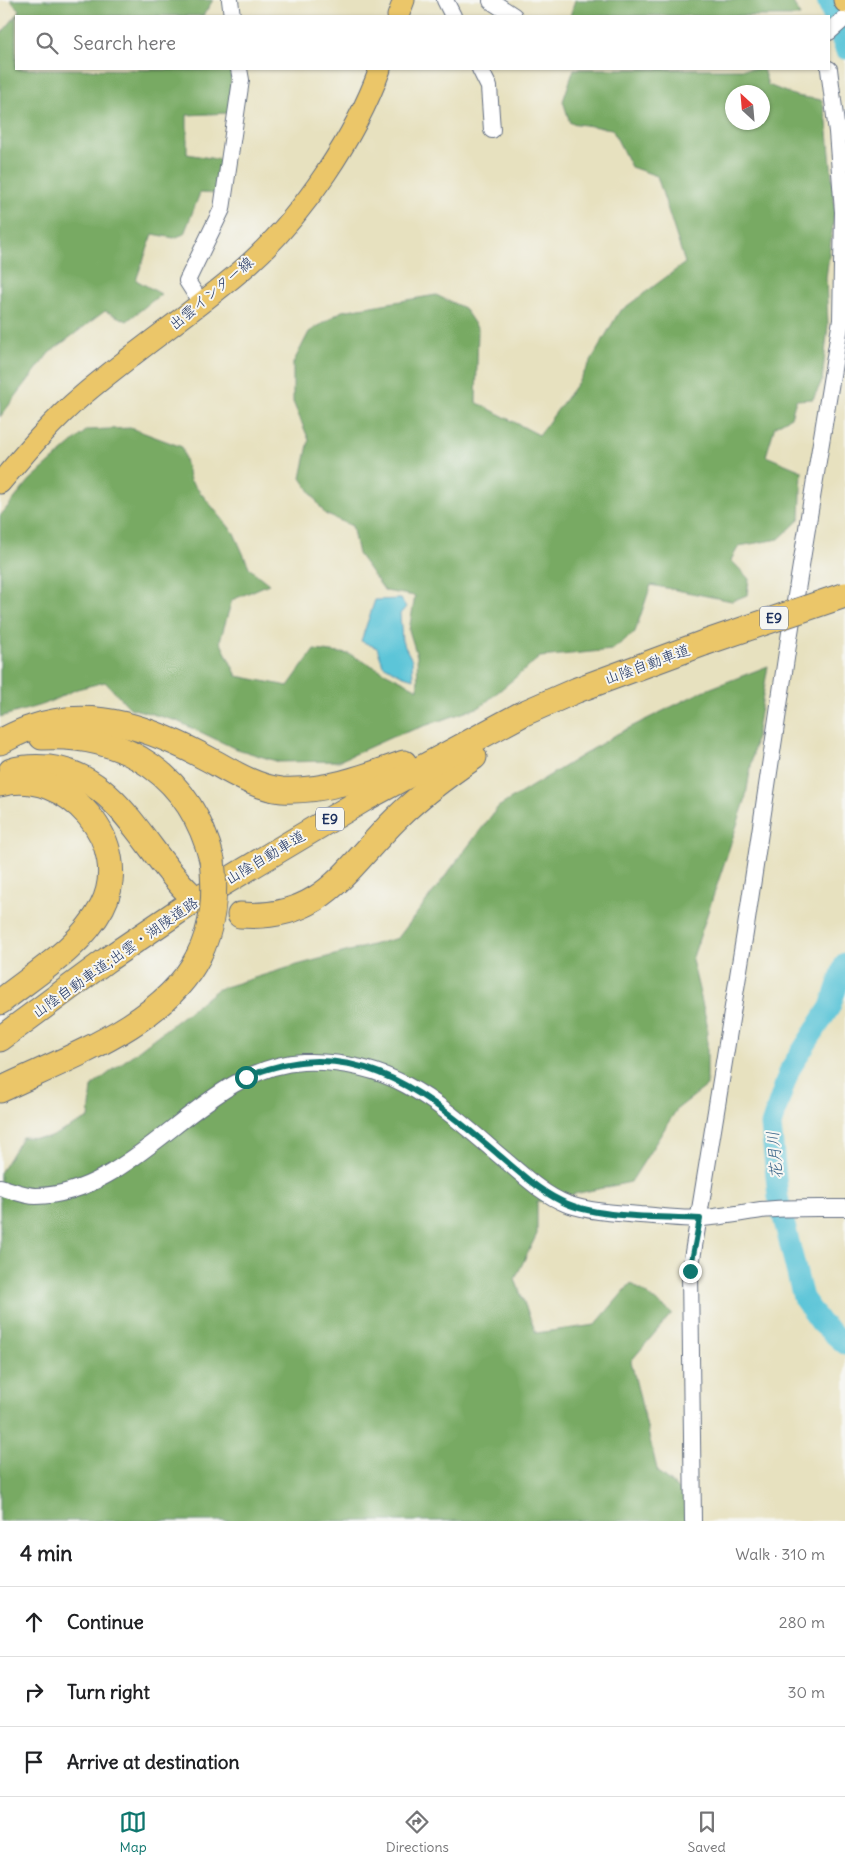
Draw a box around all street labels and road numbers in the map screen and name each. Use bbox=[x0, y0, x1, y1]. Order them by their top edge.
street label: 出雲インター線 bbox=[165, 252, 257, 334]
road number: E9 bbox=[760, 606, 788, 630]
street label: 山陰自動車道 bbox=[601, 640, 693, 688]
road number: E9 bbox=[316, 808, 344, 831]
street label: 山陰自動車道 bbox=[222, 826, 308, 888]
street label: 山陰自動車道;出雲・湖陵道路 bbox=[28, 892, 202, 1022]

